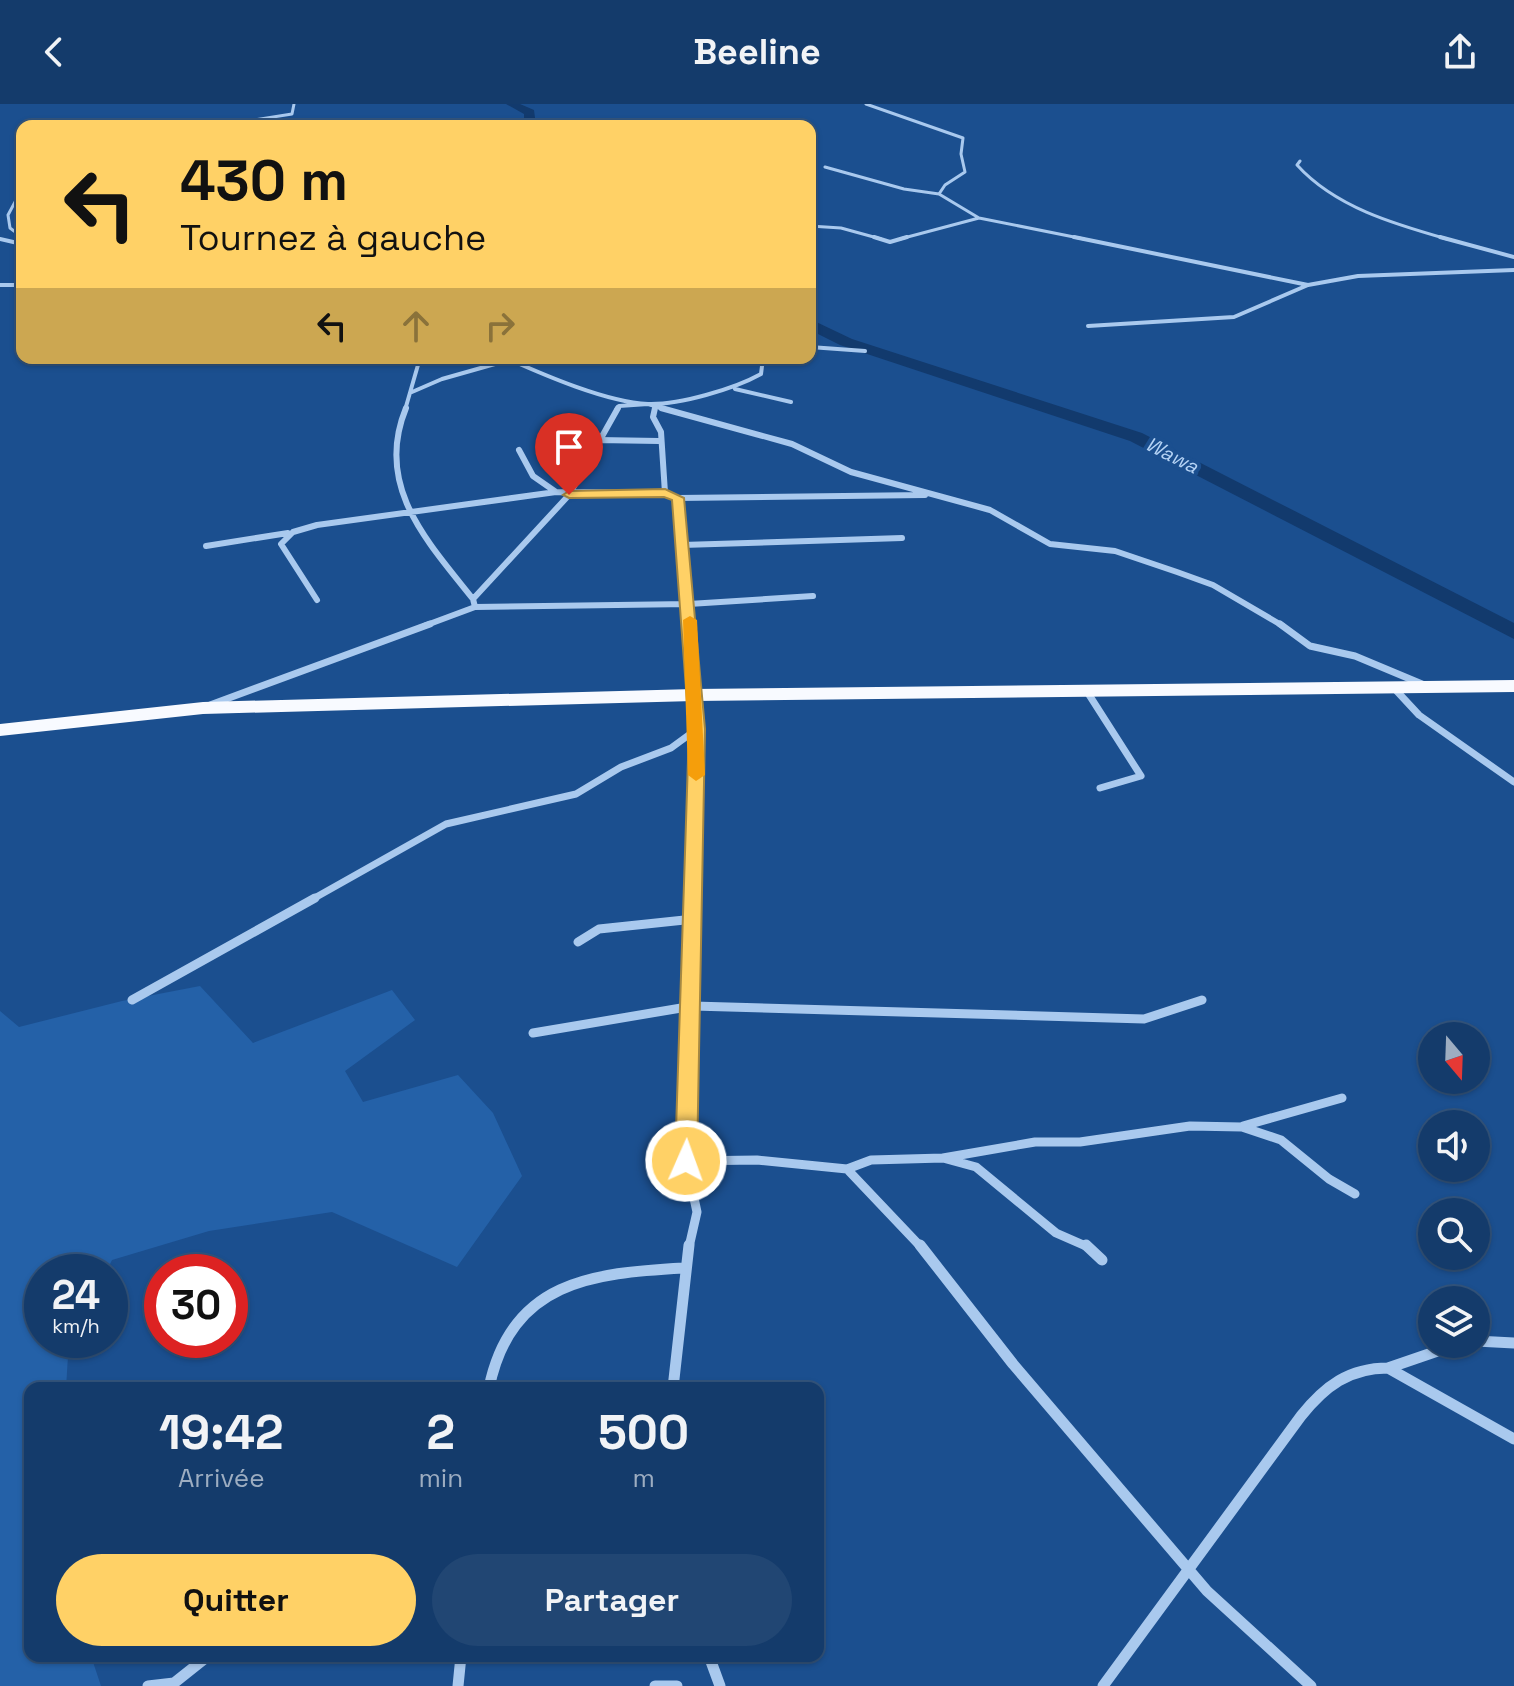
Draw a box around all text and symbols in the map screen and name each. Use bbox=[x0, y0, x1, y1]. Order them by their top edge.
text: Beeline bbox=[693, 29, 821, 75]
icon: back bbox=[32, 30, 76, 74]
icon: share bbox=[1438, 30, 1482, 74]
text: 430 m bbox=[180, 145, 348, 216]
icon: left bbox=[48, 152, 152, 256]
text: Tournez à gauche bbox=[180, 215, 486, 261]
icon: left bbox=[310, 304, 354, 348]
icon: ahead bbox=[394, 304, 438, 348]
icon: right bbox=[478, 304, 522, 348]
pin bbox=[535, 413, 603, 495]
icon: arrive bbox=[547, 425, 591, 469]
water label: Wawa bbox=[1141, 431, 1203, 480]
north arrow bbox=[1418, 1022, 1490, 1094]
map controls bbox=[1418, 1022, 1490, 1358]
button: sound bbox=[1418, 1110, 1490, 1182]
position arrow bbox=[644, 1119, 728, 1203]
button: search bbox=[1418, 1198, 1490, 1270]
speed limit sign: 30 bbox=[144, 1254, 248, 1358]
text: 24 bbox=[52, 1270, 100, 1321]
button: layers bbox=[1418, 1286, 1490, 1358]
text: km/h bbox=[52, 1313, 100, 1339]
text: 19:42 bbox=[159, 1402, 284, 1463]
text: 2 bbox=[427, 1402, 455, 1463]
text: 500 bbox=[598, 1402, 689, 1463]
text: Arrivée bbox=[178, 1461, 265, 1495]
text: min bbox=[419, 1461, 463, 1495]
text: m bbox=[632, 1461, 655, 1495]
button: Quitter bbox=[56, 1554, 416, 1646]
button: Partager bbox=[432, 1554, 792, 1646]

